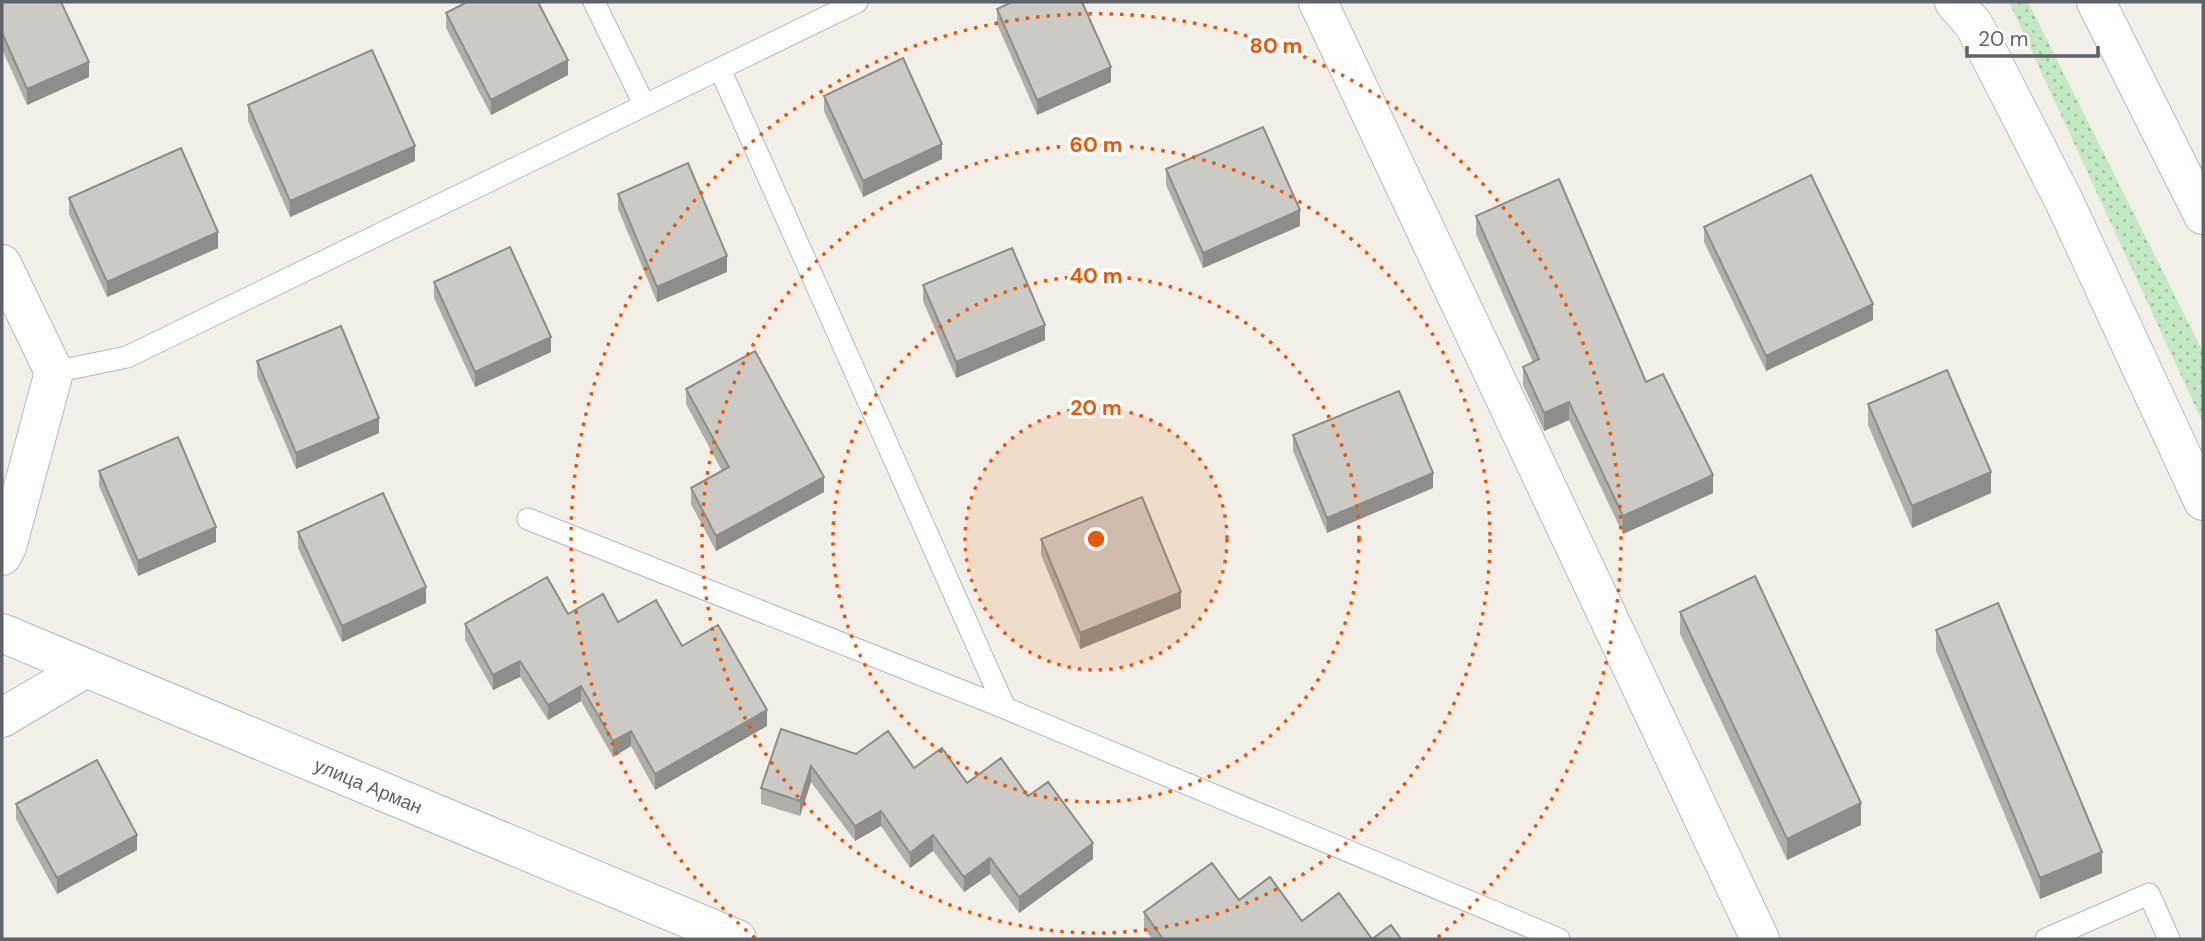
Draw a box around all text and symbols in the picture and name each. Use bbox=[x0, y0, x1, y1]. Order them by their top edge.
scale bar bbox=[1967, 14, 2098, 58]
text: 20 m bbox=[1978, 25, 2029, 53]
text: 80 m bbox=[1250, 32, 1302, 60]
text: 60 m bbox=[1070, 131, 1122, 159]
text: 40 m bbox=[1069, 262, 1123, 290]
text: 20 m bbox=[1070, 394, 1122, 422]
centre of rings bbox=[1084, 527, 1108, 551]
street label: улица Арман bbox=[311, 752, 426, 819]

